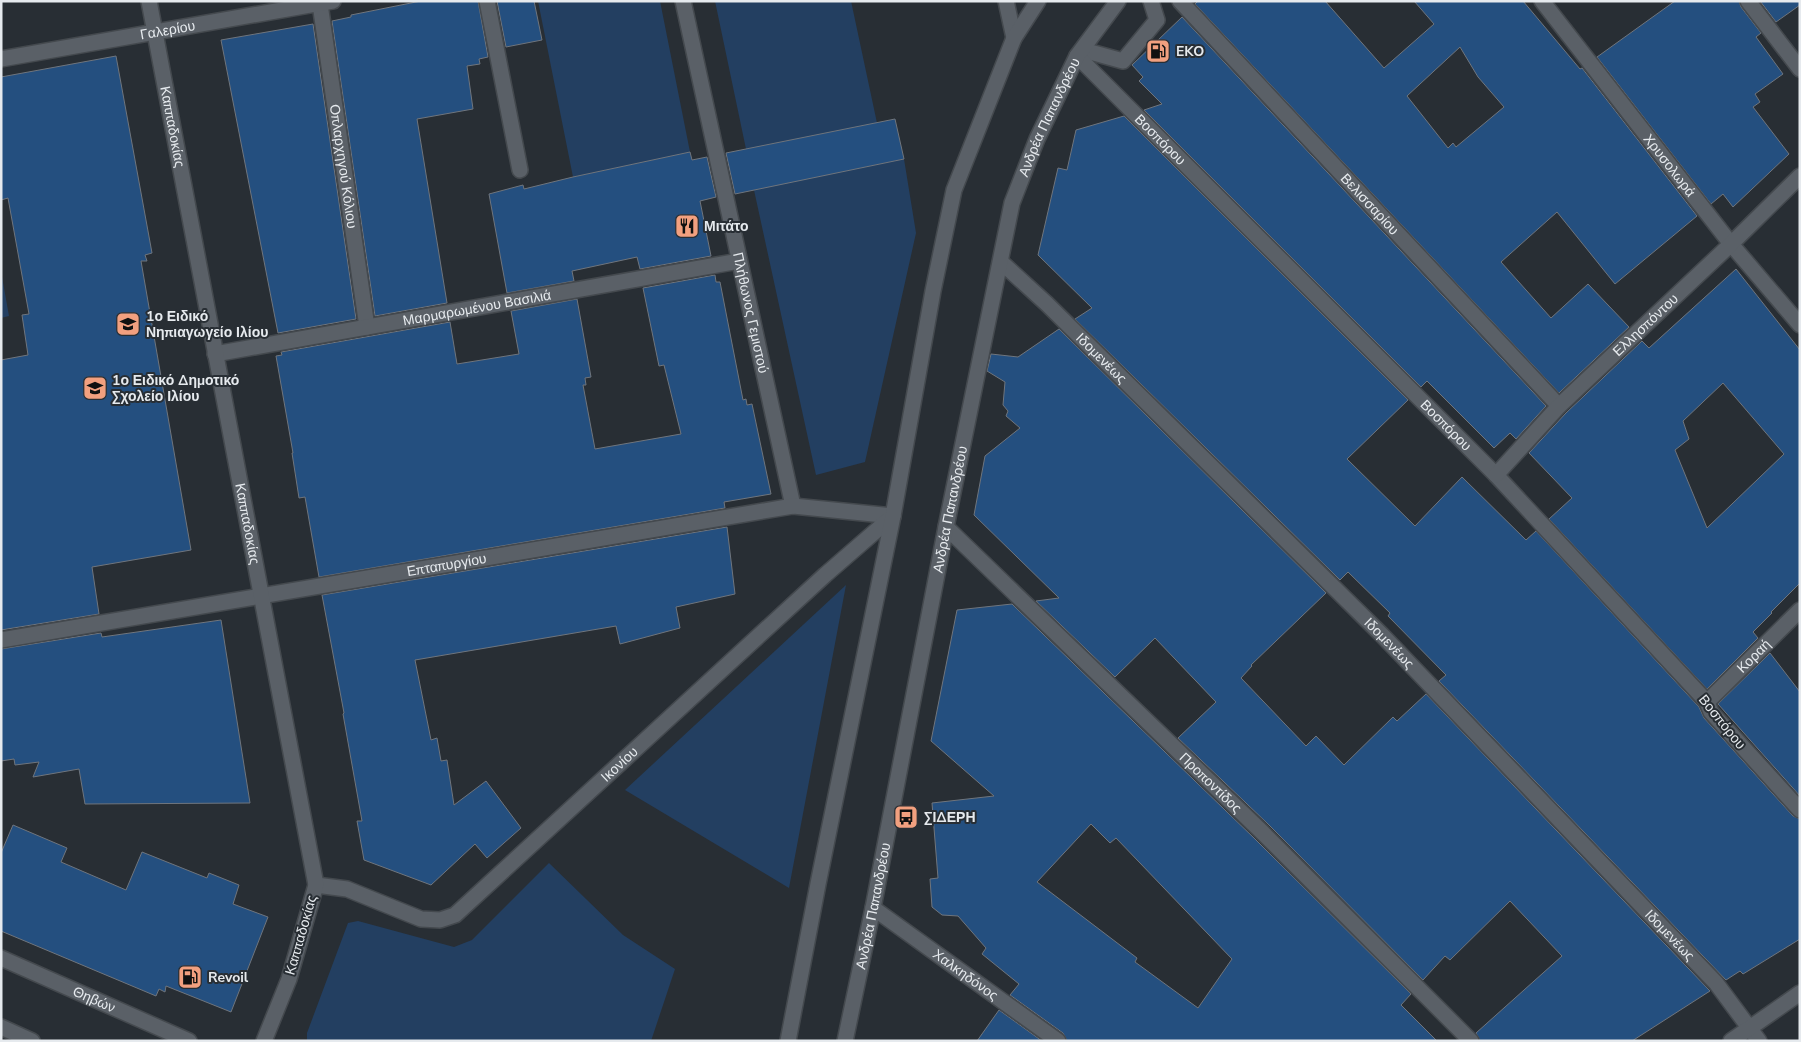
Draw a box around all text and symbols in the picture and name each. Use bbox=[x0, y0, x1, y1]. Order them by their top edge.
street label: Γαλερίου bbox=[138, 16, 197, 44]
fuel station icon: EKO bbox=[1145, 38, 1171, 64]
place label: EKO bbox=[1176, 42, 1204, 61]
street label: Ανδρέα Παπανδρέου bbox=[1014, 55, 1084, 179]
street label: Καππαδοκίας bbox=[156, 85, 190, 169]
street label: Οπλαρχηγού Κόλιου bbox=[325, 103, 362, 230]
street label: Βοσπόρου bbox=[1131, 110, 1190, 169]
street label: Χρυσολωρά bbox=[1639, 130, 1700, 201]
street label: Βελισσαρίου bbox=[1336, 169, 1403, 239]
restaurant icon: Μιτάτο bbox=[674, 213, 700, 239]
place label: Μιτάτο bbox=[704, 217, 748, 236]
street label: Πλήθωνος Γεμιστού bbox=[729, 250, 773, 375]
street label: Μαρμαρωμένου Βασιλιά bbox=[401, 285, 553, 330]
street label: Ελλησπόντου bbox=[1608, 289, 1682, 360]
place label: 1ο Ειδικό Νηπιαγωγείο Ιλίου bbox=[146, 307, 268, 342]
school or university icon: 1ο Ειδικό Νηπιαγωγείο Ιλίου bbox=[115, 311, 141, 337]
street label: Ιδομενέως bbox=[1072, 328, 1131, 388]
place label: 1ο Ειδικό Δημοτικό Σχολείο Ιλίου bbox=[112, 371, 239, 406]
school or university icon: 1ο Ειδικό Δημοτικό Σχολείο Ιλίου bbox=[82, 375, 108, 401]
street label: Βοσπόρου bbox=[1416, 395, 1476, 455]
street label: Ανδρέα Παπανδρέου bbox=[928, 444, 972, 574]
street label: Καππαδοκίας bbox=[231, 482, 265, 566]
street label: Επταπυργίου bbox=[405, 549, 488, 581]
street label: Ιδομενέως bbox=[1360, 613, 1419, 673]
street label: Κοραή bbox=[1732, 635, 1775, 677]
street label: Βοσπόρου bbox=[1694, 691, 1750, 753]
street label: Ικονίου bbox=[597, 742, 642, 786]
street label: Προποντίδος bbox=[1175, 748, 1246, 817]
bus stop icon: ΣΙΔΕΡΗ bbox=[893, 804, 919, 830]
place label: ΣΙΔΕΡΗ bbox=[924, 808, 976, 827]
street label: Ανδρέα Παπανδρέου bbox=[851, 841, 895, 971]
street label: Καππαδοκίας bbox=[281, 893, 322, 977]
street label: Ιδομενέως bbox=[1641, 905, 1699, 965]
street label: Χαλκηδόνος bbox=[929, 945, 1002, 1005]
fuel station icon: Revoil bbox=[177, 964, 203, 990]
place label: Revoil bbox=[208, 968, 249, 987]
street label: Θηβών bbox=[70, 981, 119, 1017]

